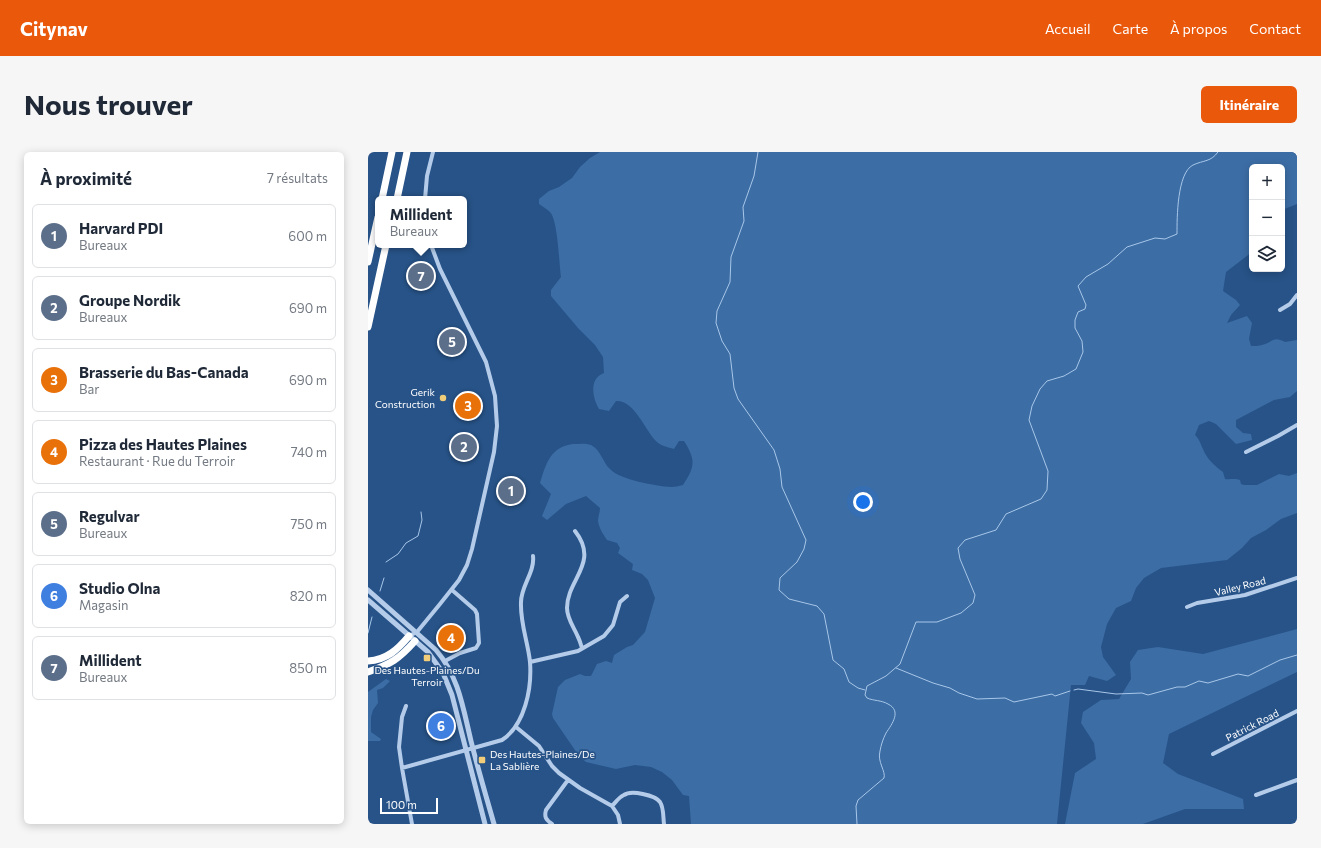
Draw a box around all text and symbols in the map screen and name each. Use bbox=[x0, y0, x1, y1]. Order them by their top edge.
text: Citynav bbox=[20, 17, 88, 40]
text: Accueil bbox=[1045, 20, 1091, 37]
text: Carte bbox=[1113, 20, 1148, 37]
text: À propos bbox=[1170, 20, 1227, 37]
text: Contact bbox=[1249, 20, 1301, 37]
button: Itinéraire bbox=[1201, 86, 1297, 123]
text: Nous trouver bbox=[24, 87, 193, 121]
map controls bbox=[1249, 164, 1285, 272]
button: + bbox=[1249, 164, 1285, 200]
text: À proximité bbox=[40, 168, 132, 189]
text: 7 résultats bbox=[267, 170, 328, 186]
popup bbox=[375, 196, 467, 248]
button: − bbox=[1249, 200, 1285, 236]
text: Millident bbox=[390, 205, 452, 223]
text: Harvard PDI bbox=[79, 219, 163, 237]
text: Bureaux bbox=[390, 223, 438, 239]
text: 1 bbox=[51, 228, 57, 244]
text: 600 m bbox=[288, 228, 327, 244]
button: layers bbox=[1249, 236, 1285, 272]
text: Bureaux bbox=[79, 237, 127, 253]
pin: 7 bbox=[408, 261, 434, 291]
text: Groupe Nordik bbox=[79, 291, 181, 309]
text: 2 bbox=[50, 300, 58, 316]
text: 690 m bbox=[289, 300, 327, 316]
text: Bureaux bbox=[79, 309, 127, 325]
pin: 5 bbox=[439, 327, 465, 357]
text: Brasserie du Bas-Canada bbox=[79, 363, 249, 381]
text: 3 bbox=[50, 372, 58, 388]
text: 690 m bbox=[289, 372, 327, 388]
text: Bar bbox=[79, 381, 99, 397]
place label: Gerik Construction bbox=[375, 386, 436, 410]
pin: 3 bbox=[455, 391, 481, 421]
marker: Gerik Construction bbox=[438, 393, 448, 403]
pin: 2 bbox=[451, 432, 477, 462]
text: Pizza des Hautes Plaines bbox=[79, 435, 247, 453]
text: 4 bbox=[50, 444, 58, 460]
text: 740 m bbox=[291, 444, 327, 460]
text: Restaurant · Rue du Terroir bbox=[79, 453, 235, 469]
pin: 1 bbox=[498, 476, 524, 506]
your location bbox=[853, 492, 873, 512]
text: Regulvar bbox=[79, 507, 140, 525]
text: 5 bbox=[50, 516, 58, 532]
text: 750 m bbox=[290, 516, 327, 532]
text: Bureaux bbox=[79, 525, 127, 541]
street label: Valley Road bbox=[1213, 574, 1267, 598]
text: Studio Olna bbox=[79, 579, 160, 597]
text: 6 bbox=[50, 588, 58, 604]
text: 820 m bbox=[290, 588, 327, 604]
text: Magasin bbox=[79, 597, 129, 613]
pin: 4 bbox=[438, 623, 464, 653]
text: Millident bbox=[79, 651, 142, 669]
marker: Des Hautes-Plaines/Du Terroir bbox=[422, 653, 432, 663]
text: 7 bbox=[50, 660, 58, 676]
text: 850 m bbox=[289, 660, 327, 676]
place label: Des Hautes-Plaines/Du Terroir bbox=[374, 664, 480, 688]
text: Bureaux bbox=[79, 669, 127, 685]
street label: Patrick Road bbox=[1224, 706, 1281, 743]
pin: 6 bbox=[428, 711, 454, 741]
place label: Des Hautes-Plaines/De La Sablière bbox=[490, 748, 595, 772]
marker: Des Hautes-Plaines/De La Sablière bbox=[477, 755, 487, 765]
scale bar bbox=[380, 796, 438, 815]
text: 100 m bbox=[386, 798, 417, 811]

